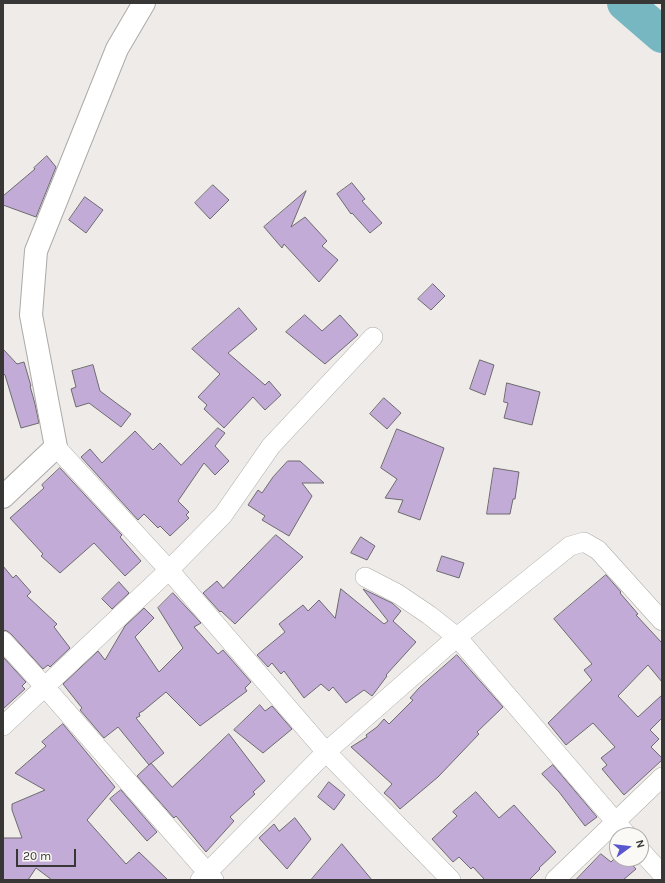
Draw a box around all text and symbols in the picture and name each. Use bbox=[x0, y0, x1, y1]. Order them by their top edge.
north arrow bbox=[609, 827, 649, 867]
text: N bbox=[633, 839, 647, 850]
scale bar bbox=[18, 841, 78, 867]
text: 20 m bbox=[23, 849, 51, 863]

